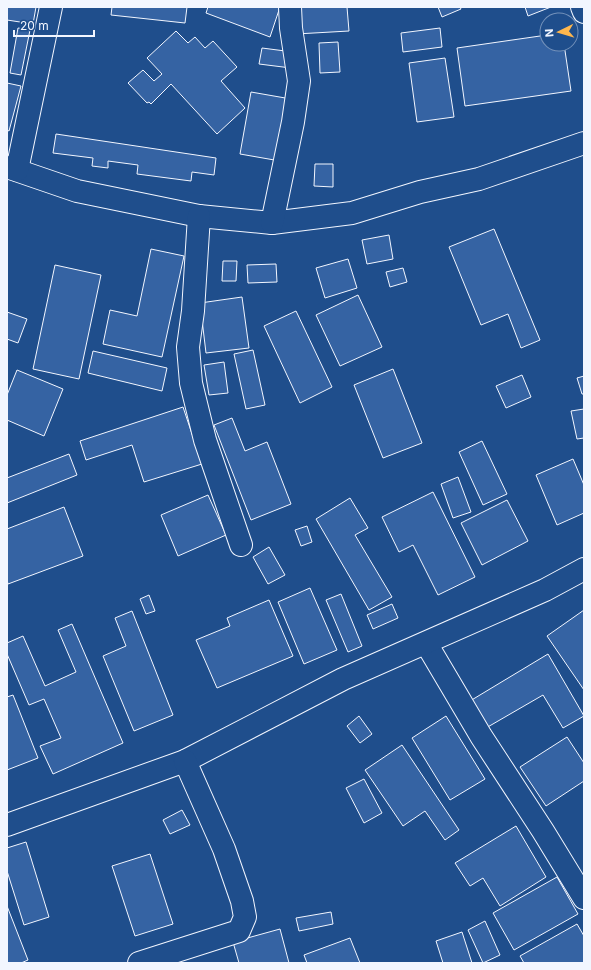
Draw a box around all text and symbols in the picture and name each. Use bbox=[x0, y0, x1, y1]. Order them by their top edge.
scale bar bbox=[14, 12, 94, 38]
north arrow bbox=[539, 12, 579, 52]
text: 20 m bbox=[20, 18, 49, 33]
text: N bbox=[542, 28, 556, 38]

